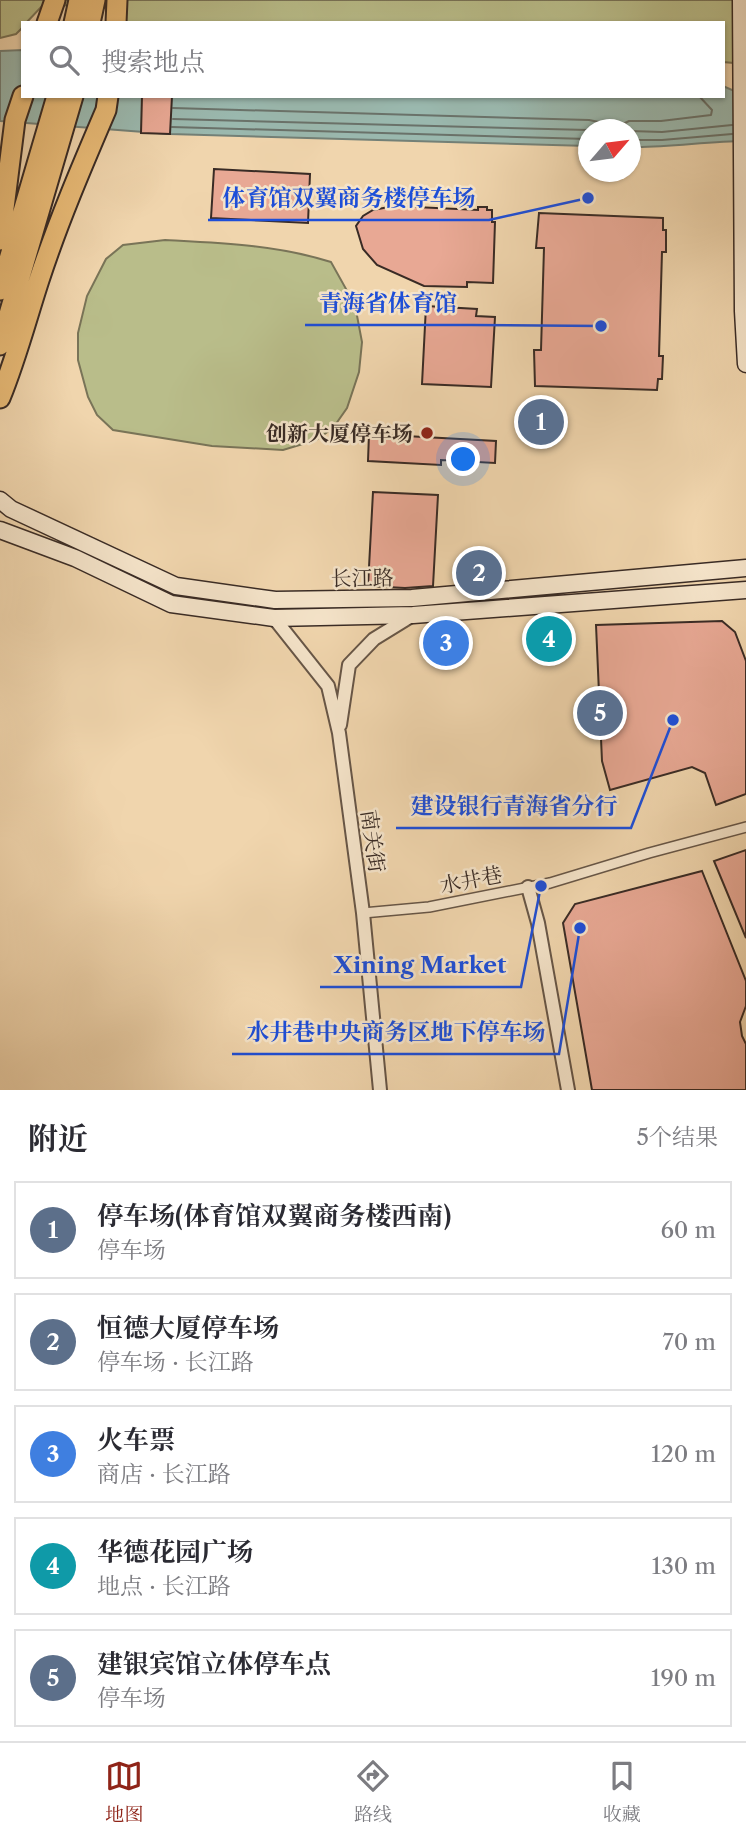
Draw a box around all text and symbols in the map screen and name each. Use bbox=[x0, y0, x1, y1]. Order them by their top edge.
search box bbox=[21, 21, 725, 98]
icon: search bbox=[45, 41, 83, 79]
text: 搜索地点 bbox=[101, 46, 205, 78]
north arrow bbox=[578, 119, 641, 182]
callout: 体育馆双翼商务楼停车场 bbox=[208, 176, 489, 220]
text: 体育馆双翼商务楼停车场 bbox=[223, 184, 476, 212]
callout: 青海省体育馆 bbox=[305, 281, 471, 325]
text: 青海省体育馆 bbox=[319, 289, 457, 317]
pin: 1 bbox=[518, 396, 564, 448]
place label: 创新大厦停车场 bbox=[266, 421, 413, 446]
marker: 创新大厦停车场 bbox=[419, 425, 435, 441]
your location bbox=[446, 442, 480, 476]
pin: 2 bbox=[456, 547, 502, 599]
street label: 长江路 bbox=[330, 565, 394, 591]
pin: 4 bbox=[526, 613, 572, 665]
pin: 3 bbox=[423, 617, 469, 669]
pin: 5 bbox=[577, 687, 623, 739]
callout: 建设银行青海省分行 bbox=[396, 784, 631, 828]
text: 建设银行青海省分行 bbox=[411, 792, 618, 820]
street label: 南关街 bbox=[356, 808, 390, 874]
street label: 水井巷 bbox=[438, 862, 504, 898]
callout: Xining Market bbox=[320, 943, 521, 987]
text: Xining Market bbox=[333, 951, 507, 979]
callout: 水井巷中央商务区地下停车场 bbox=[232, 1010, 559, 1054]
text: 水井巷中央商务区地下停车场 bbox=[247, 1018, 546, 1046]
text: 附近 bbox=[28, 1120, 88, 1157]
text: 5个结果 bbox=[637, 1123, 718, 1151]
text: 停车场(体育馆双翼商务楼西南) bbox=[97, 1200, 451, 1232]
text: 1 bbox=[48, 1216, 58, 1244]
text: 60 m bbox=[660, 1216, 716, 1244]
text: 停车场 bbox=[97, 1236, 166, 1264]
text: 恒德大厦停车场 bbox=[97, 1312, 279, 1344]
text: 2 bbox=[46, 1328, 60, 1356]
text: 70 m bbox=[663, 1328, 716, 1356]
text: 停车场 · 长江路 bbox=[97, 1348, 254, 1376]
text: 火车票 bbox=[97, 1424, 175, 1456]
text: 3 bbox=[47, 1440, 60, 1468]
text: 120 m bbox=[651, 1440, 716, 1468]
text: 商店 · 长江路 bbox=[97, 1460, 231, 1488]
text: 华德花园广场 bbox=[97, 1536, 253, 1568]
text: 4 bbox=[46, 1552, 60, 1580]
text: 130 m bbox=[652, 1552, 716, 1580]
text: 地点 · 长江路 bbox=[97, 1572, 231, 1600]
text: 建银宾馆立体停车点 bbox=[97, 1648, 331, 1680]
text: 5 bbox=[47, 1664, 59, 1692]
text: 190 m bbox=[651, 1664, 716, 1692]
text: 停车场 bbox=[97, 1684, 166, 1712]
tab: 地图 bbox=[105, 1757, 143, 1826]
tab: 路线 bbox=[354, 1757, 392, 1826]
tab: 收藏 bbox=[603, 1757, 641, 1826]

